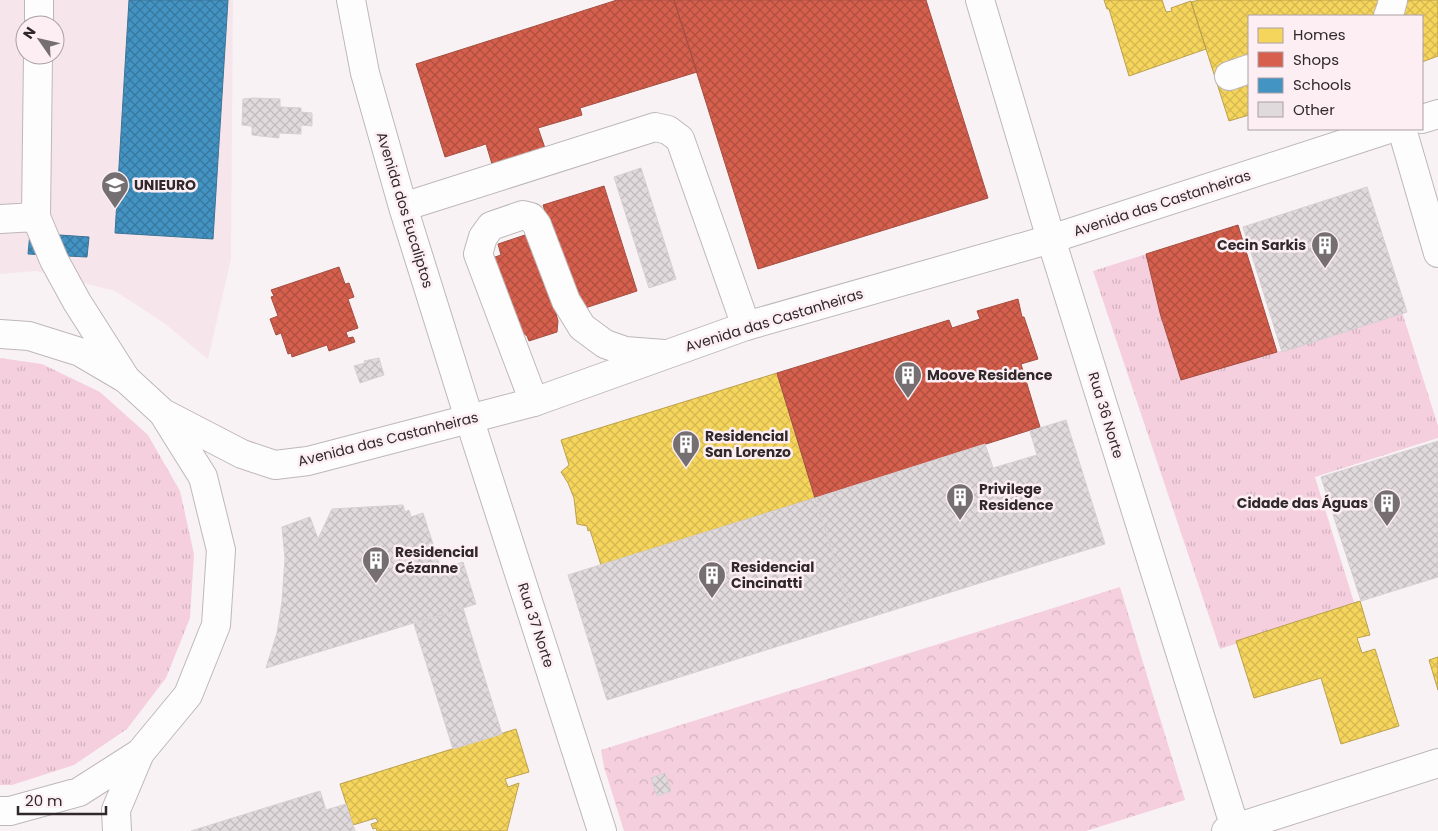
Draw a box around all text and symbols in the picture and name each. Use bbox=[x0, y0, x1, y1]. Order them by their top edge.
north arrow bbox=[15, 15, 65, 65]
legend bbox=[1248, 15, 1423, 130]
text: N bbox=[18, 23, 40, 43]
text: Homes bbox=[1293, 24, 1346, 45]
text: Shops bbox=[1293, 49, 1339, 70]
text: Schools bbox=[1293, 74, 1351, 95]
text: Other bbox=[1293, 99, 1335, 120]
street label: Avenida dos Eucaliptos bbox=[372, 129, 438, 291]
street label: Avenida das Castanheiras bbox=[1071, 165, 1253, 241]
school or university icon: UNIEURO bbox=[100, 170, 130, 209]
place label: UNIEURO bbox=[134, 175, 196, 195]
building icon: Cecin Sarkis bbox=[1310, 230, 1340, 269]
place label: Cecin Sarkis bbox=[1217, 235, 1306, 255]
street label: Avenida das Castanheiras bbox=[683, 283, 865, 357]
building icon: Moove Residence bbox=[893, 360, 923, 399]
place label: Moove Residence bbox=[927, 365, 1053, 385]
street label: Rua 36 Norte bbox=[1083, 369, 1129, 461]
street label: Avenida das Castanheiras bbox=[296, 407, 480, 471]
place label: Residencial San Lorenzo bbox=[705, 426, 791, 462]
building icon: Residencial San Lorenzo bbox=[671, 429, 701, 468]
place label: Privilege Residence bbox=[979, 479, 1054, 515]
building icon: Privilege Residence bbox=[945, 482, 975, 521]
building icon: Cidade das Águas bbox=[1372, 488, 1402, 527]
place label: Cidade das Águas bbox=[1237, 493, 1368, 513]
place label: Residencial Cézanne bbox=[395, 542, 479, 578]
building icon: Residencial Cézanne bbox=[361, 545, 391, 584]
place label: Residencial Cincinatti bbox=[731, 557, 815, 593]
building icon: Residencial Cincinatti bbox=[697, 560, 727, 599]
street label: Rua 37 Norte bbox=[513, 580, 559, 670]
scale bar bbox=[18, 784, 105, 816]
text: 20 m bbox=[25, 790, 63, 811]

